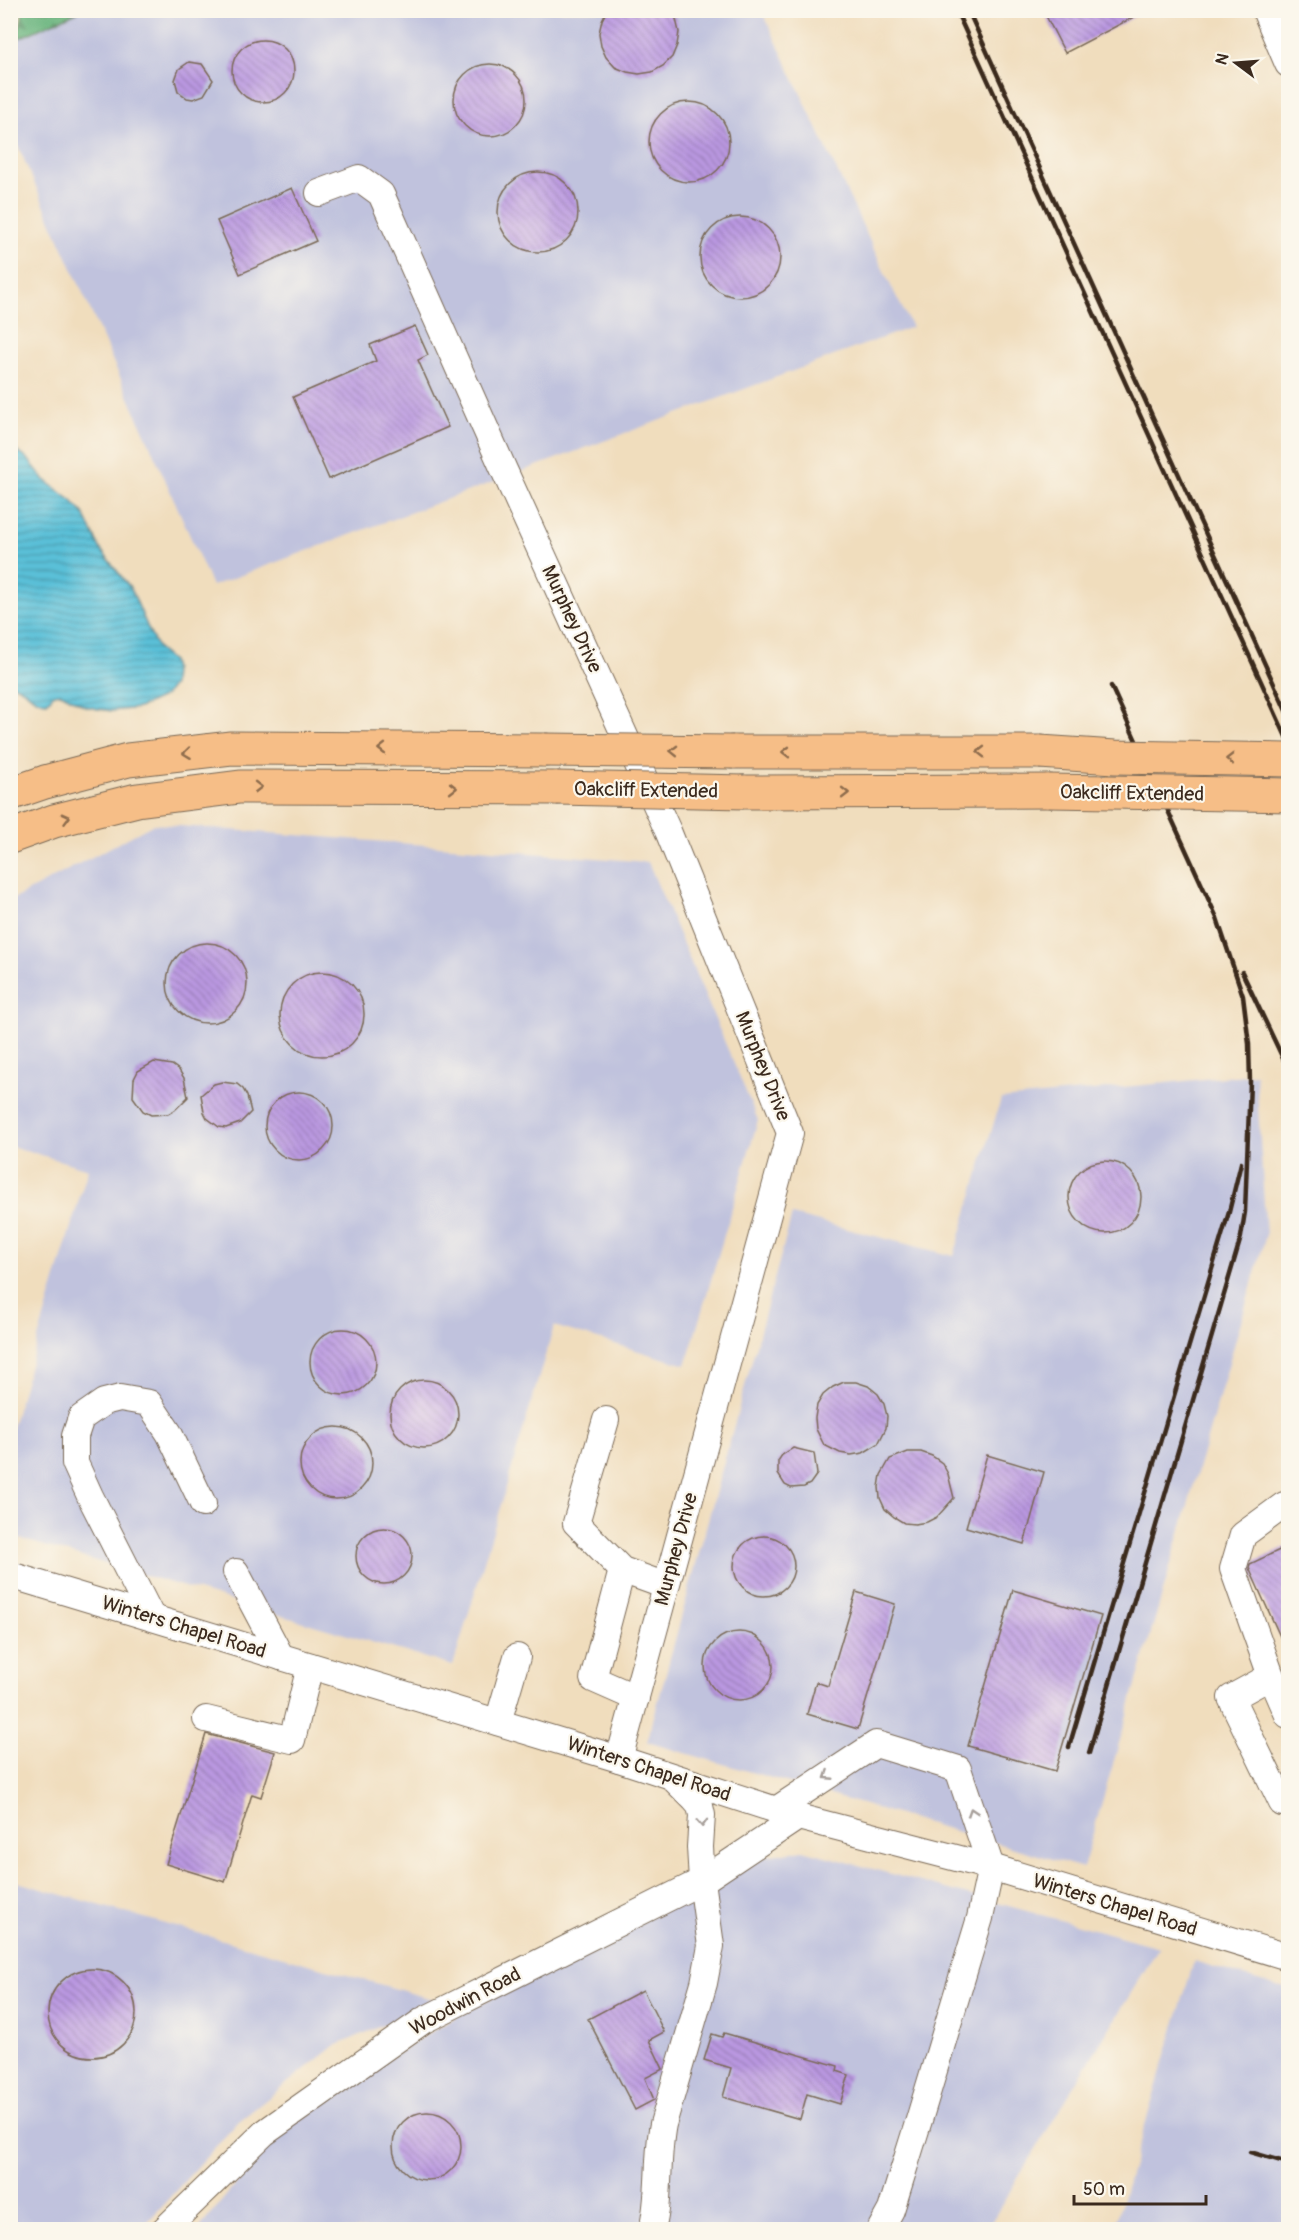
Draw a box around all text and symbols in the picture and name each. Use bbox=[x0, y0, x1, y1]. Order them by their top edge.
north arrow bbox=[1206, 33, 1266, 93]
text: N bbox=[1211, 51, 1234, 67]
street label: Murphey Drive bbox=[536, 561, 608, 677]
one-way arrow bbox=[377, 743, 386, 755]
one-way arrow bbox=[670, 745, 679, 757]
one-way arrow bbox=[183, 746, 192, 759]
one-way arrow bbox=[782, 746, 791, 758]
one-way arrow bbox=[977, 746, 986, 758]
one-way arrow bbox=[1226, 752, 1235, 765]
street label: Oakcliff Extended bbox=[574, 776, 718, 804]
street label: Oakcliff Extended bbox=[1060, 779, 1204, 807]
one-way arrow bbox=[253, 781, 262, 793]
one-way arrow bbox=[448, 782, 457, 794]
one-way arrow bbox=[840, 787, 849, 799]
one-way arrow bbox=[61, 813, 71, 826]
street label: Murphey Drive bbox=[730, 1008, 796, 1125]
street label: Murphey Drive bbox=[649, 1490, 703, 1608]
street label: Winters Chapel Road bbox=[99, 1590, 269, 1664]
street label: Winters Chapel Road bbox=[564, 1731, 734, 1807]
one-way arrow bbox=[824, 1769, 834, 1781]
one-way arrow bbox=[967, 1807, 980, 1818]
one-way arrow bbox=[696, 1818, 708, 1827]
street label: Winters Chapel Road bbox=[1030, 1868, 1200, 1942]
street label: Woodwin Road bbox=[405, 1961, 525, 2041]
scale bar bbox=[1074, 2168, 1206, 2206]
text: 50 m bbox=[1083, 2178, 1125, 2201]

